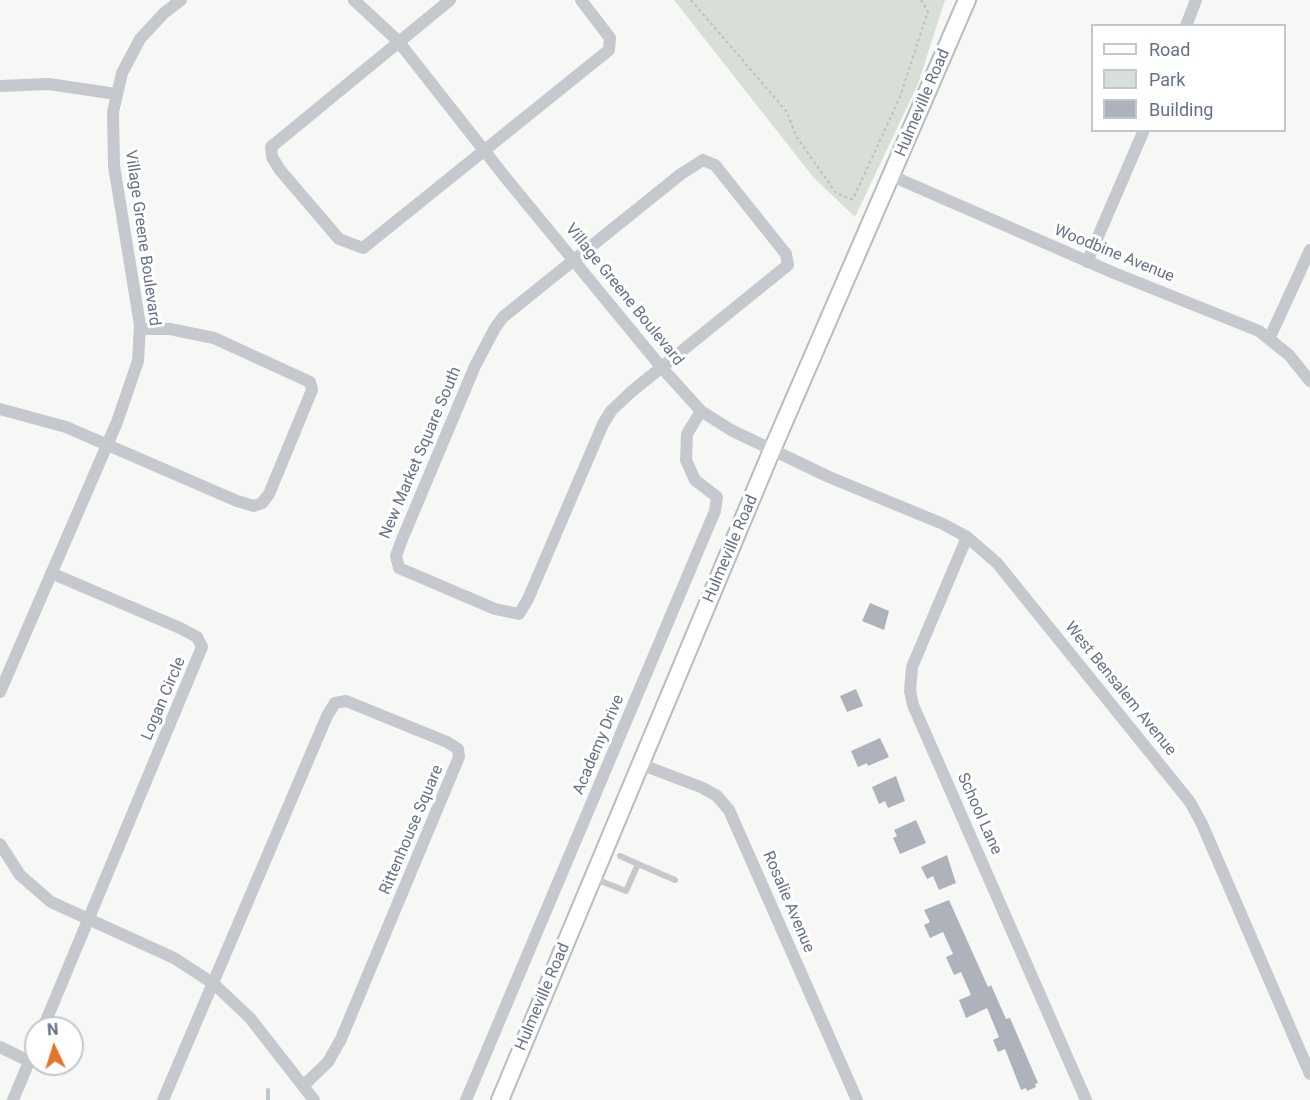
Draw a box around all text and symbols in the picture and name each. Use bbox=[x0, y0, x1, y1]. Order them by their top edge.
legend bbox=[1091, 24, 1286, 132]
text: Road bbox=[1149, 39, 1190, 60]
street label: Hulmeville Road bbox=[892, 46, 954, 160]
text: Park bbox=[1149, 69, 1185, 90]
text: Building bbox=[1149, 99, 1213, 120]
street label: Village Greene Boulevard bbox=[120, 149, 164, 327]
street label: Village Greene Boulevard bbox=[561, 220, 687, 370]
street label: Woodbine Avenue bbox=[1051, 221, 1177, 287]
street label: New Market Square South bbox=[376, 364, 466, 542]
street label: Hulmeville Road bbox=[700, 492, 762, 606]
street label: West Bensalem Avenue bbox=[1060, 618, 1180, 760]
street label: Logan Circle bbox=[138, 654, 190, 744]
street label: Academy Drive bbox=[569, 692, 629, 798]
street label: Rittenhouse Square bbox=[376, 762, 448, 898]
street label: School Lane bbox=[952, 770, 1006, 858]
street label: Rosalie Avenue bbox=[758, 848, 818, 956]
street label: Hulmeville Road bbox=[512, 940, 574, 1054]
north arrow bbox=[24, 1016, 84, 1076]
text: N bbox=[47, 1020, 59, 1039]

